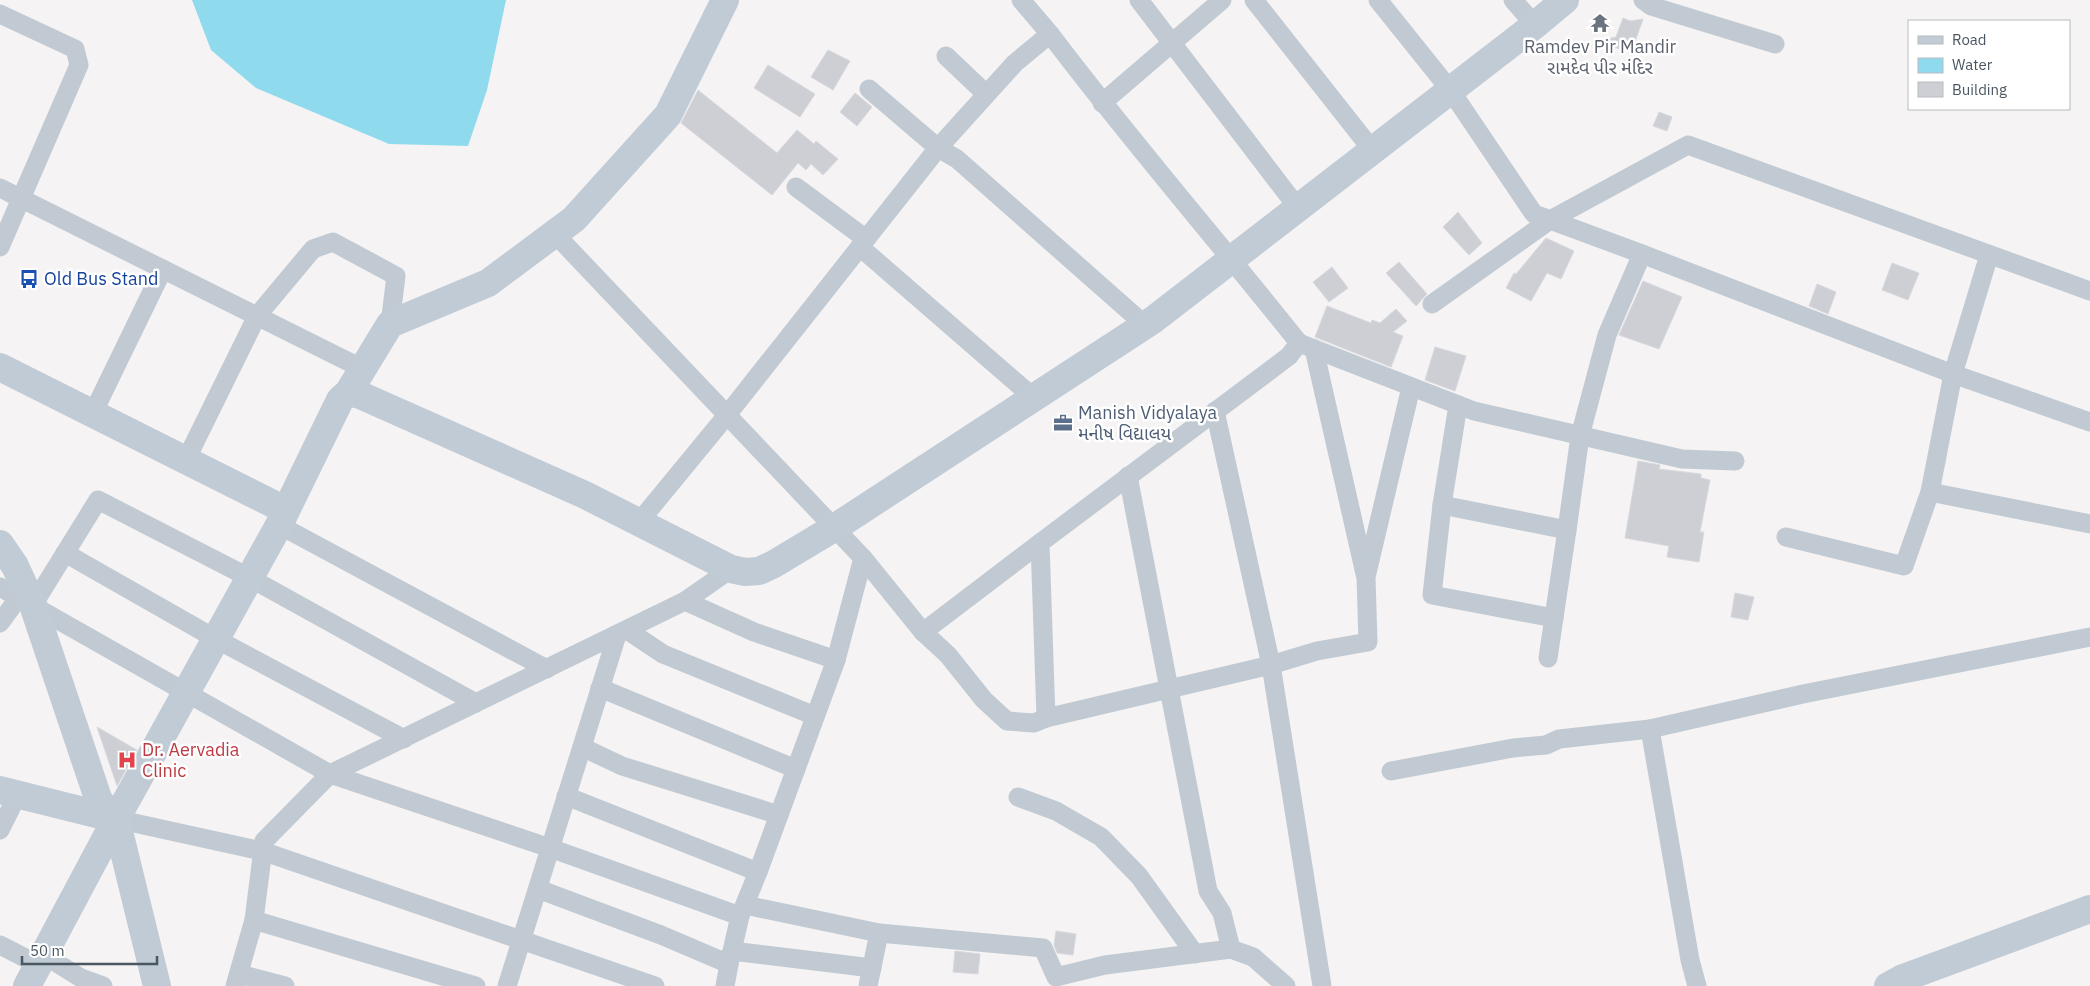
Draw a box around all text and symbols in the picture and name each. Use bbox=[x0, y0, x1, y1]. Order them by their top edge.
temple icon: Ramdev Pir Mandir રામદેવ પીર મંદિર bbox=[1589, 12, 1611, 34]
legend bbox=[1908, 20, 2070, 110]
text: Road bbox=[1952, 30, 1987, 49]
place label: Ramdev Pir Mandir રામદેવ પીર મંદિર bbox=[1524, 35, 1676, 79]
text: Water bbox=[1952, 55, 1993, 74]
text: Building bbox=[1952, 80, 2007, 99]
place label: Old Bus Stand bbox=[44, 267, 158, 290]
bus stop icon: Old Bus Stand bbox=[18, 268, 40, 290]
place label: Manish Vidyalaya મનીષ વિદ્યાલય bbox=[1078, 401, 1218, 445]
office icon: Manish Vidyalaya મનીષ વિદ્યાલય bbox=[1052, 412, 1074, 434]
place label: Dr. Aervadia Clinic bbox=[142, 738, 240, 782]
hospital icon: Dr. Aervadia Clinic bbox=[116, 749, 138, 771]
scale bar bbox=[22, 934, 158, 966]
text: 50 m bbox=[30, 941, 65, 960]

